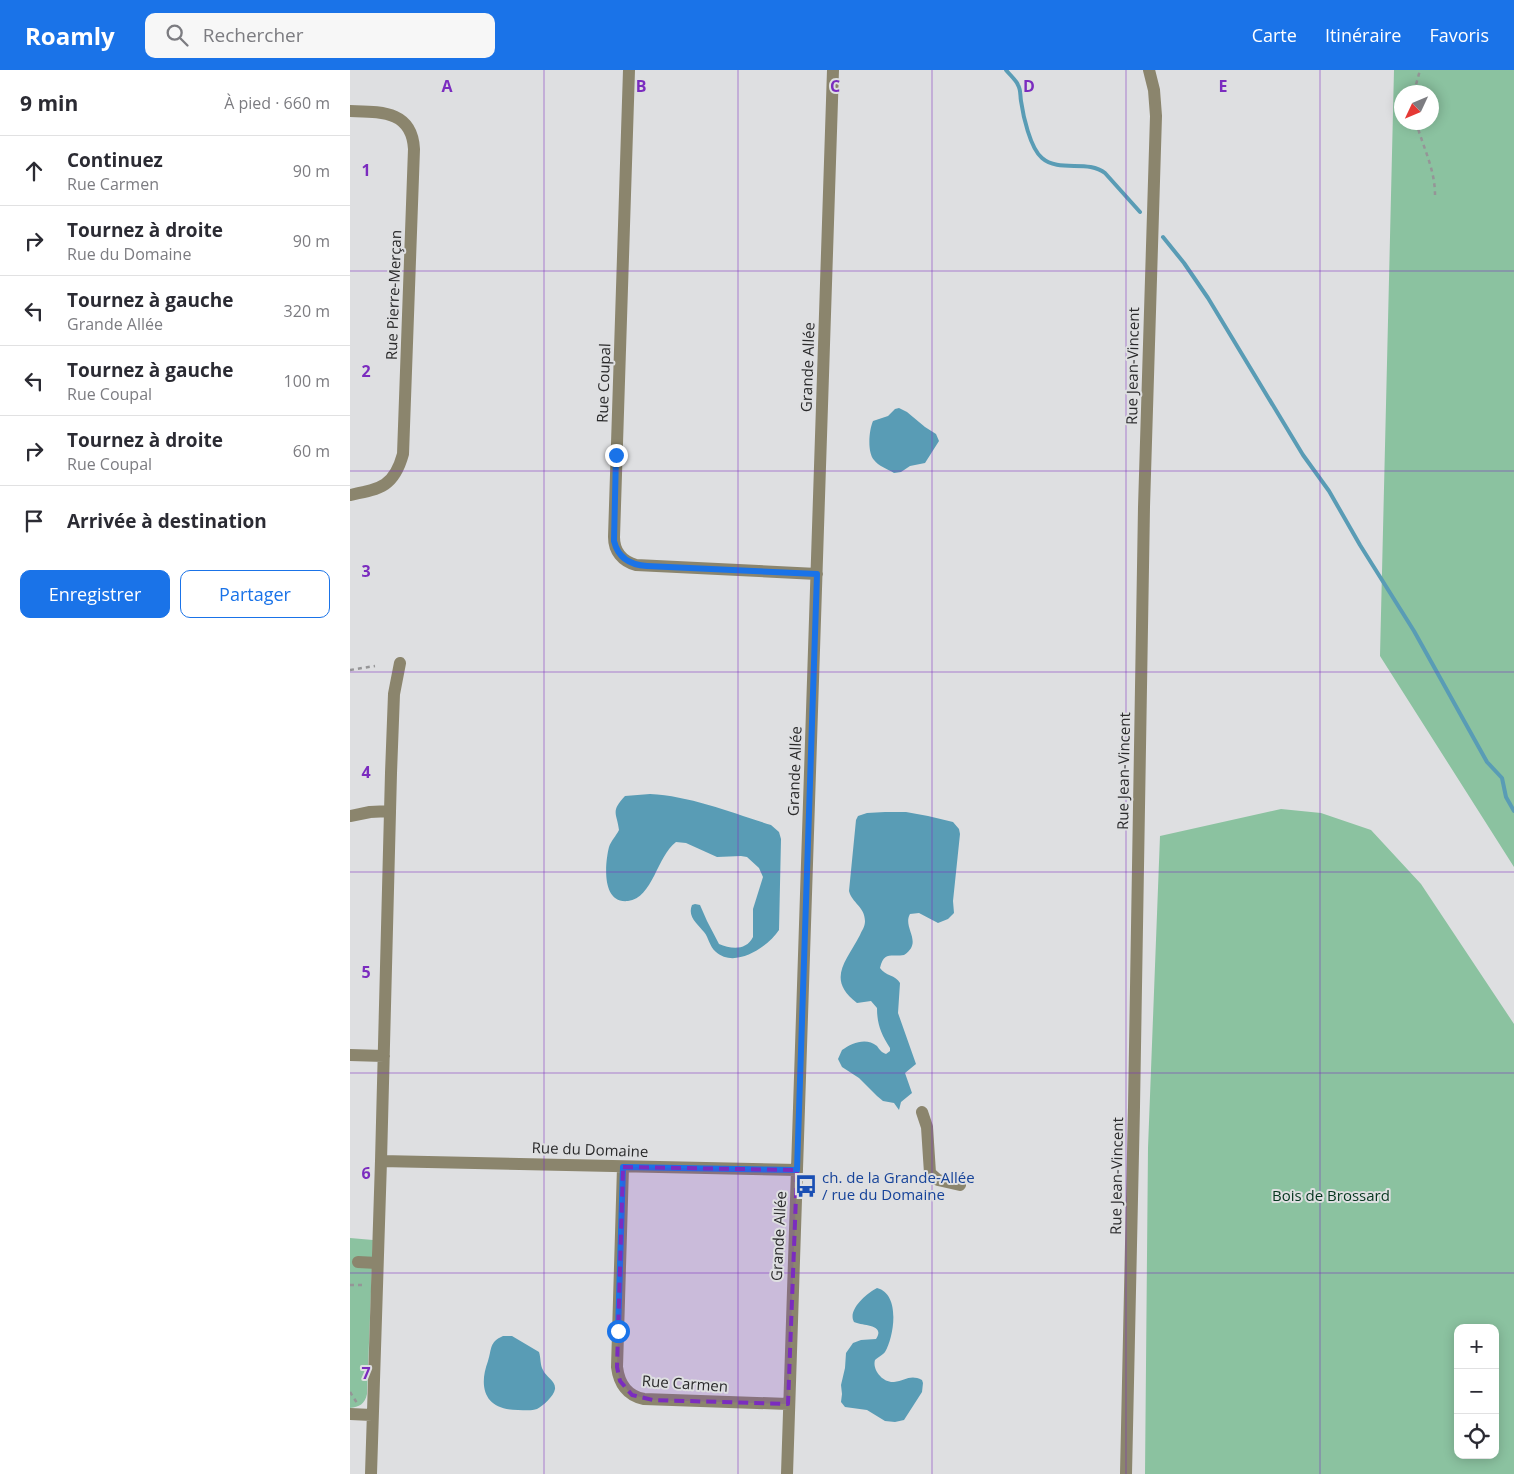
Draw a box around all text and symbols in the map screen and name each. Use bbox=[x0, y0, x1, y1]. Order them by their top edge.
search box bbox=[145, 13, 495, 58]
text: Roamly bbox=[25, 19, 115, 52]
icon: search bbox=[163, 21, 191, 49]
text: Rechercher bbox=[203, 22, 304, 48]
text: Carte bbox=[1252, 23, 1297, 47]
text: Itinéraire bbox=[1325, 23, 1401, 47]
text: Favoris bbox=[1429, 23, 1489, 47]
text: A bbox=[441, 75, 453, 97]
text: B bbox=[636, 75, 646, 97]
text: C bbox=[830, 75, 840, 97]
text: D bbox=[1023, 75, 1035, 97]
text: E bbox=[1219, 75, 1228, 97]
north arrow bbox=[1394, 85, 1439, 130]
text: 9 min bbox=[20, 89, 78, 117]
text: À pied · 660 m bbox=[224, 92, 330, 114]
text: Continuez bbox=[67, 147, 163, 173]
icon: ahead bbox=[20, 157, 48, 185]
text: 1 bbox=[361, 159, 371, 181]
text: 90 m bbox=[293, 160, 330, 182]
text: Rue Carmen bbox=[67, 173, 159, 195]
text: Tournez à droite bbox=[67, 217, 223, 243]
icon: right bbox=[20, 227, 48, 255]
text: 90 m bbox=[293, 230, 330, 252]
street label: Rue Pierre-Merçan bbox=[381, 230, 405, 360]
text: Rue du Domaine bbox=[67, 243, 191, 265]
text: Tournez à gauche bbox=[67, 287, 233, 313]
icon: left bbox=[20, 297, 48, 325]
text: 320 m bbox=[284, 300, 330, 322]
street label: Rue Jean-Vincent bbox=[1121, 307, 1143, 425]
text: Grande Allée bbox=[67, 313, 163, 335]
street label: Grande Allée bbox=[795, 322, 819, 412]
street label: Rue Coupal bbox=[592, 343, 614, 423]
text: Tournez à gauche bbox=[67, 357, 233, 383]
text: 2 bbox=[361, 360, 371, 382]
icon: left bbox=[20, 367, 48, 395]
text: 100 m bbox=[284, 370, 330, 392]
text: Rue Coupal bbox=[67, 383, 152, 405]
text: Tournez à droite bbox=[67, 427, 223, 453]
icon: right bbox=[20, 437, 48, 465]
text: 60 m bbox=[293, 440, 330, 462]
route end bbox=[605, 444, 628, 467]
text: Rue Coupal bbox=[67, 453, 152, 475]
icon: arrive bbox=[20, 507, 48, 535]
text: Arrivée à destination bbox=[67, 508, 267, 534]
text: 3 bbox=[361, 560, 371, 582]
button: Enregistrer bbox=[20, 570, 170, 618]
button: Partager bbox=[180, 570, 330, 618]
street label: Rue Jean-Vincent bbox=[1112, 712, 1134, 830]
street label: Grande Allée bbox=[782, 726, 806, 816]
text: 4 bbox=[361, 761, 371, 783]
text: 5 bbox=[361, 961, 371, 983]
street label: Rue Jean-Vincent bbox=[1105, 1117, 1127, 1235]
street label: Rue du Domaine bbox=[531, 1137, 649, 1161]
text: 6 bbox=[361, 1162, 371, 1184]
place label: ch. de la Grande-Allée / rue du Domaine bbox=[822, 1167, 975, 1204]
bus stop icon: ch. de la Grande-Allée / rue du Domaine bbox=[793, 1173, 819, 1199]
park label: Bois de Brossard bbox=[1272, 1185, 1390, 1205]
street label: Grande Allée bbox=[766, 1191, 790, 1281]
route start bbox=[607, 1320, 630, 1343]
map controls bbox=[1454, 1324, 1499, 1459]
button: + bbox=[1454, 1324, 1499, 1369]
text: 7 bbox=[361, 1362, 371, 1384]
button: − bbox=[1454, 1369, 1499, 1414]
street label: Rue Carmen bbox=[641, 1370, 729, 1396]
button: locate bbox=[1454, 1414, 1499, 1459]

